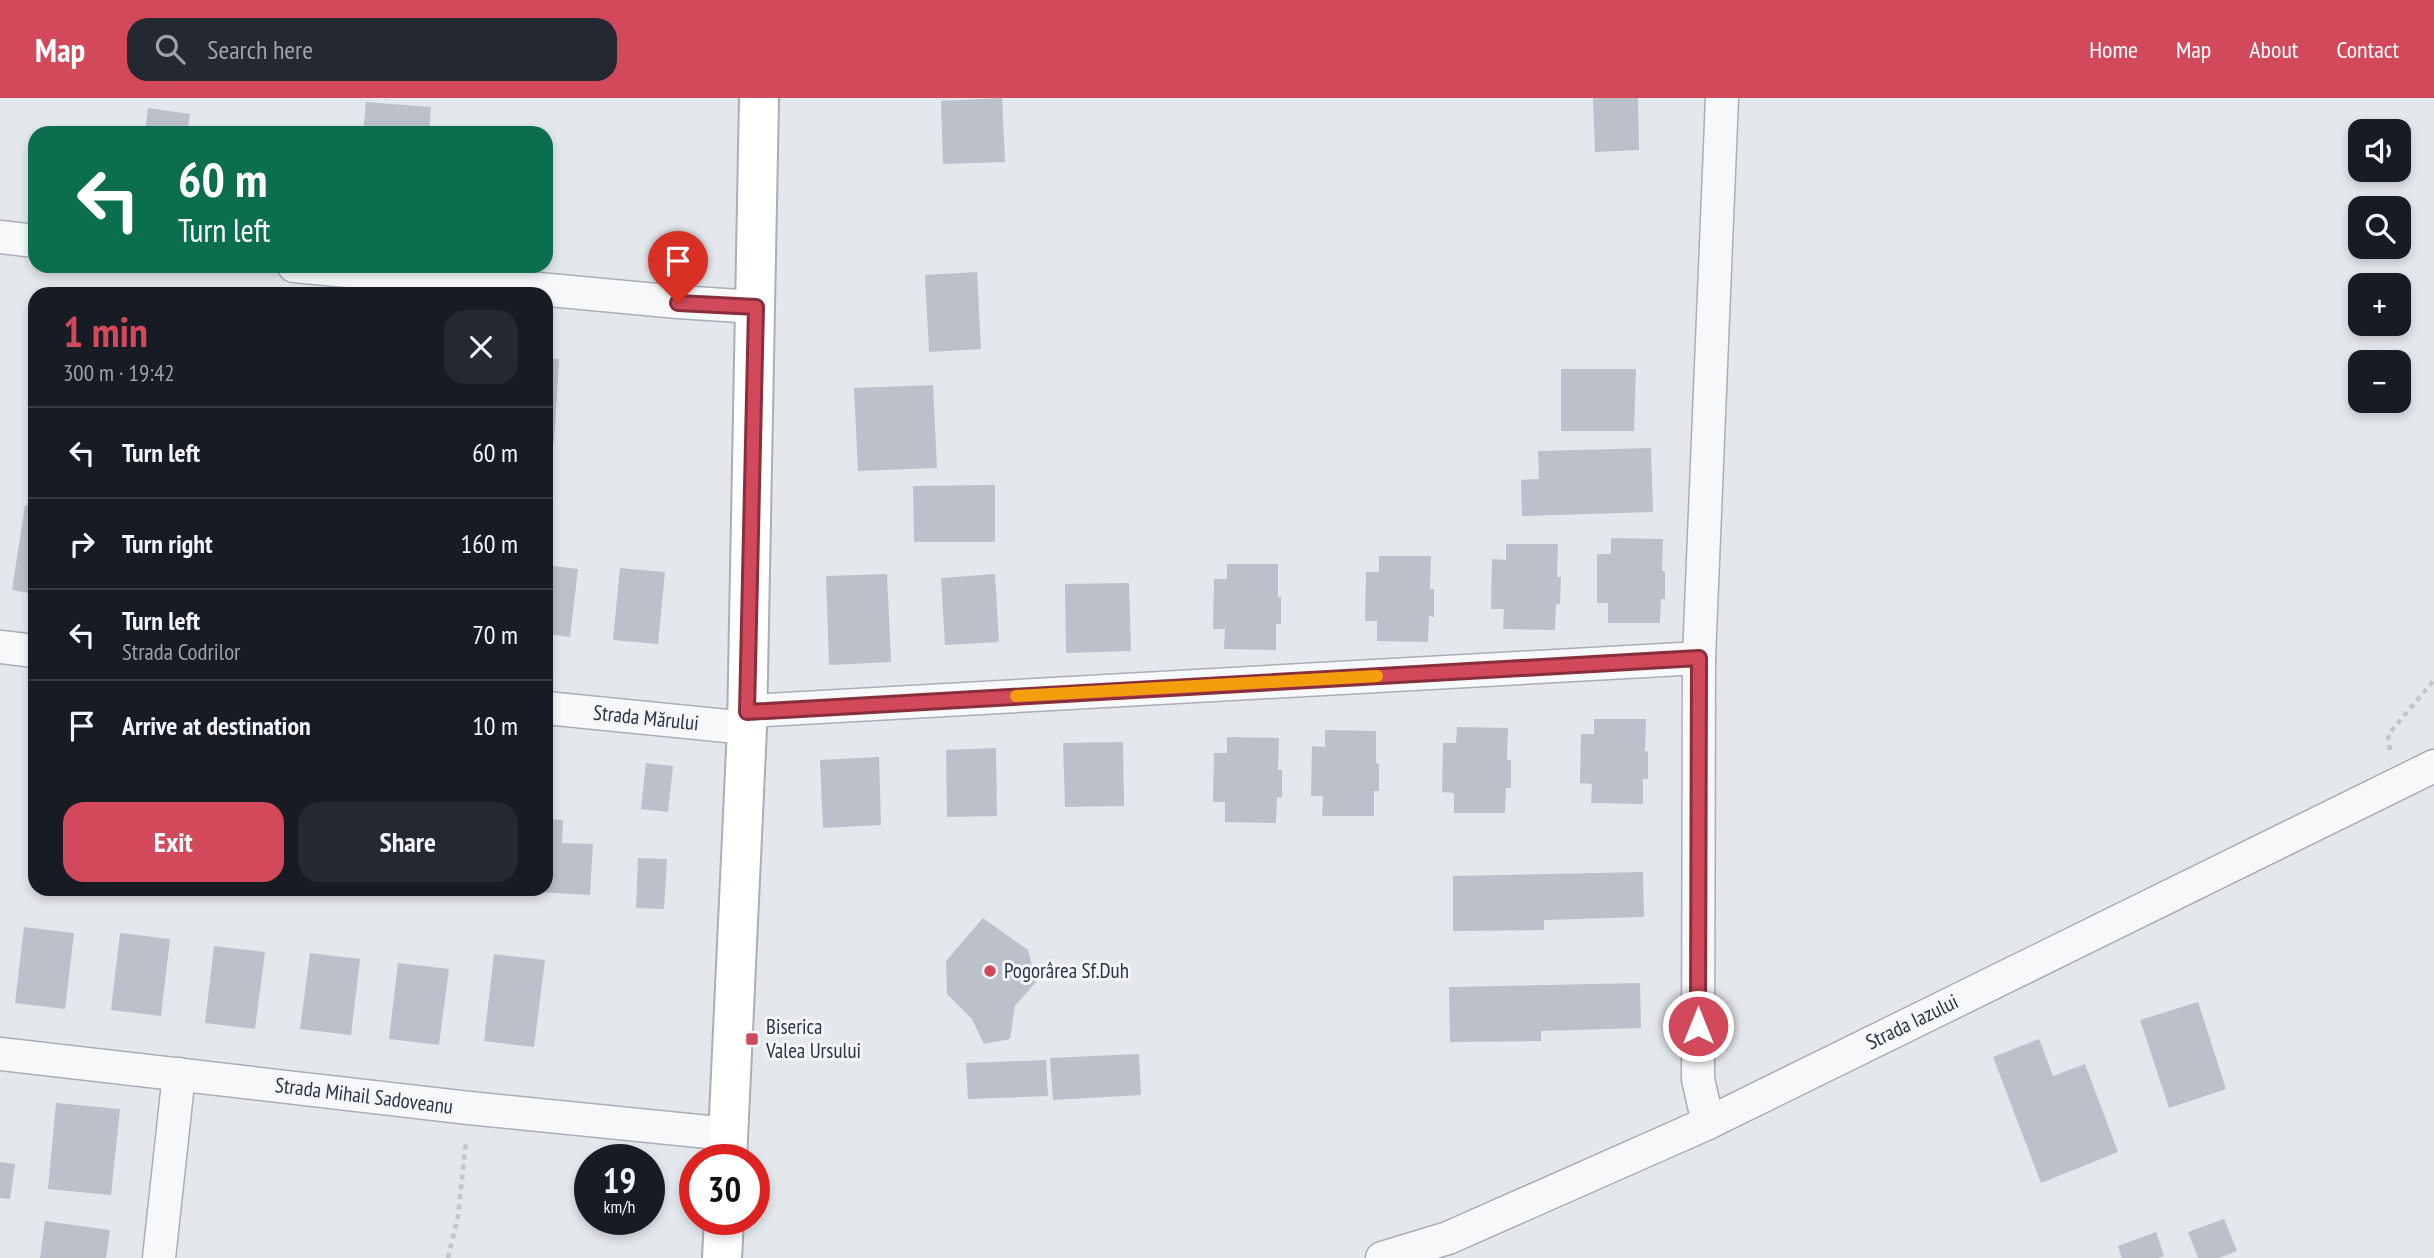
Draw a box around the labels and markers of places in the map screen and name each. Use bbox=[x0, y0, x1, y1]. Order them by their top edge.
pin bbox=[648, 231, 708, 303]
place label: Pogorârea Sf.Duh bbox=[1004, 957, 1129, 984]
marker: Pogorârea Sf.Duh bbox=[982, 963, 998, 979]
place label: Biserica Valea Ursului bbox=[765, 1013, 861, 1064]
marker: Biserica Valea Ursului bbox=[744, 1031, 760, 1047]

